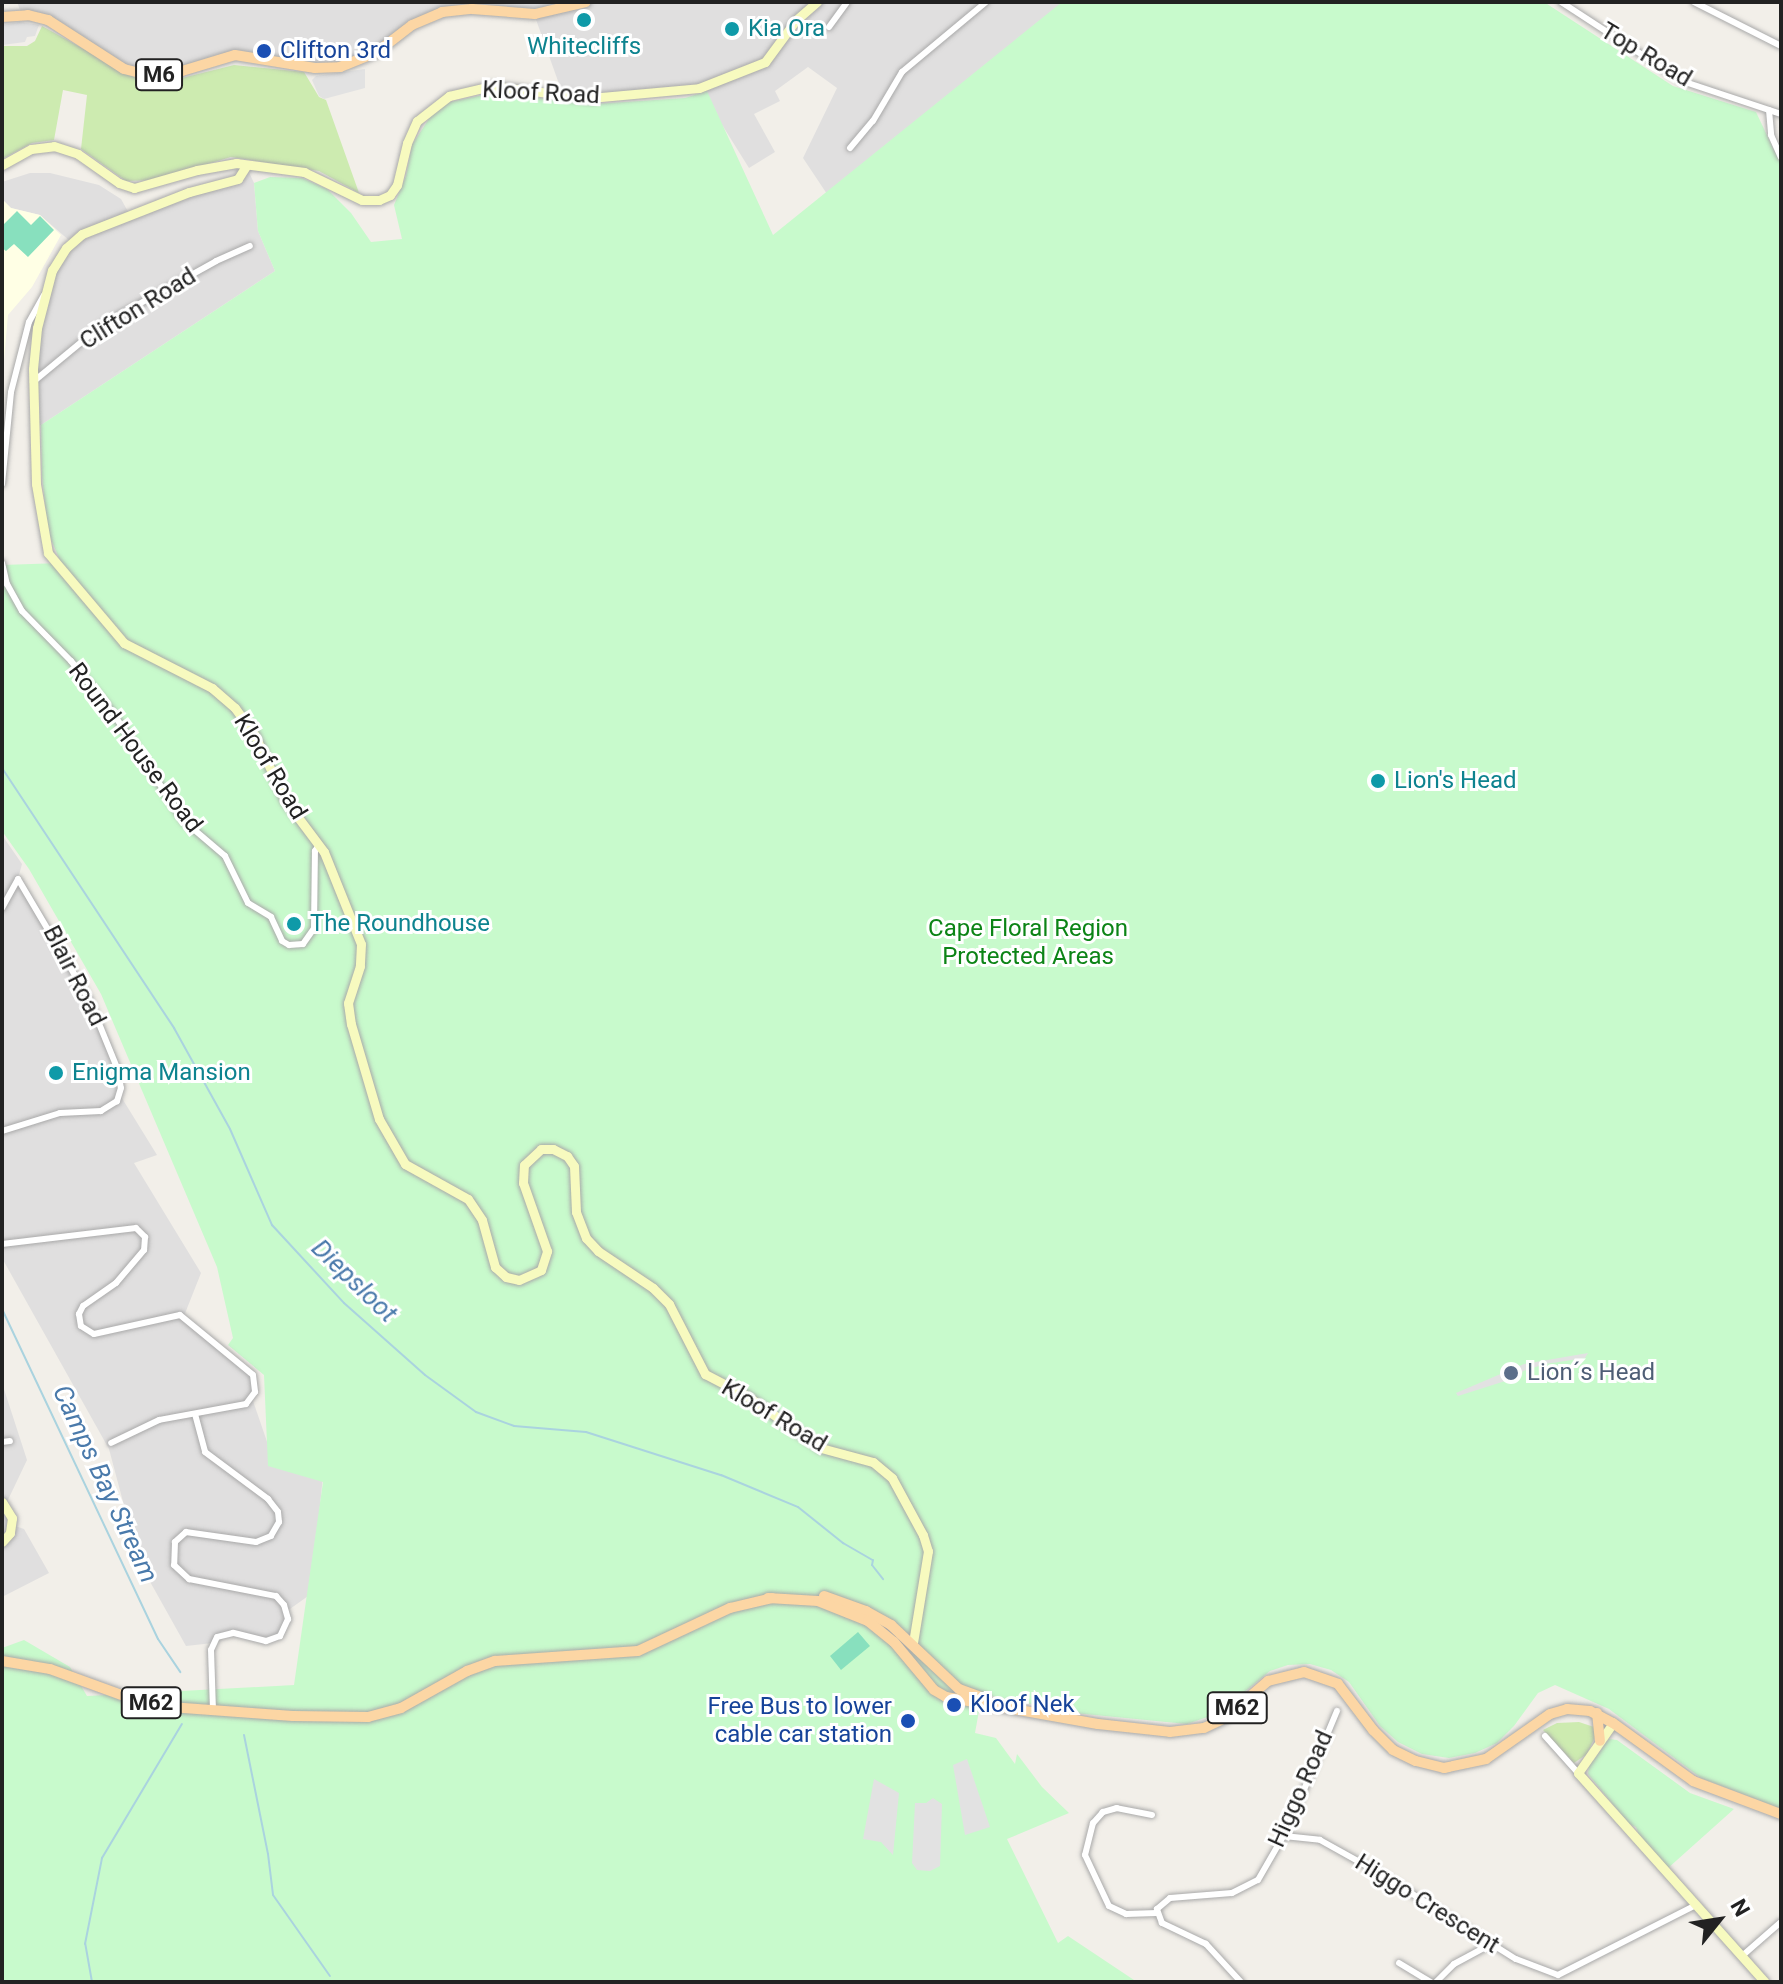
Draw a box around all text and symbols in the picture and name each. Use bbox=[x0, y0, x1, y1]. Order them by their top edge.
marker: Whitecliffs bbox=[575, 11, 593, 29]
place label: Kia Ora bbox=[748, 15, 825, 43]
street label: Top Road bbox=[1595, 17, 1697, 93]
marker: Kia Ora bbox=[723, 20, 741, 38]
place label: Whitecliffs bbox=[527, 33, 641, 61]
place label: Clifton 3rd bbox=[280, 37, 391, 65]
marker: Clifton 3rd bbox=[255, 42, 273, 60]
road number: M6 bbox=[135, 57, 183, 93]
street label: Kloof Road bbox=[482, 76, 600, 110]
street label: Clifton Road bbox=[75, 262, 201, 356]
street label: Round House Road bbox=[62, 658, 208, 838]
street label: Kloof Road bbox=[227, 709, 313, 825]
place label: Lion's Head bbox=[1394, 767, 1517, 795]
marker: Lion's Head bbox=[1369, 772, 1387, 790]
place label: The Roundhouse bbox=[310, 910, 490, 938]
marker: The Roundhouse bbox=[285, 915, 303, 933]
park label: Cape Floral Region Protected Areas bbox=[928, 915, 1128, 971]
street label: Blair Road bbox=[36, 921, 112, 1031]
place label: Enigma Mansion bbox=[72, 1059, 251, 1087]
marker: Enigma Mansion bbox=[47, 1064, 65, 1082]
water label: Diepsloot bbox=[305, 1233, 403, 1329]
place label: Lion´s Head bbox=[1527, 1359, 1655, 1387]
marker: Lion´s Head bbox=[1502, 1364, 1520, 1382]
street label: Kloof Road bbox=[716, 1373, 832, 1459]
water label: Camps Bay Stream bbox=[46, 1380, 164, 1588]
road number: M62 bbox=[119, 1685, 183, 1721]
road number: M62 bbox=[1205, 1690, 1269, 1726]
place label: Kloof Nek bbox=[970, 1691, 1075, 1719]
place label: Free Bus to lower cable car station bbox=[708, 1693, 892, 1749]
marker: Kloof Nek bbox=[945, 1696, 963, 1714]
marker: Free Bus to lower cable car station bbox=[899, 1712, 917, 1730]
street label: Higgo Road bbox=[1263, 1726, 1339, 1852]
street label: Higgo Crescent bbox=[1350, 1848, 1504, 1960]
north arrow bbox=[1679, 1880, 1759, 1960]
text: N bbox=[1726, 1895, 1755, 1921]

